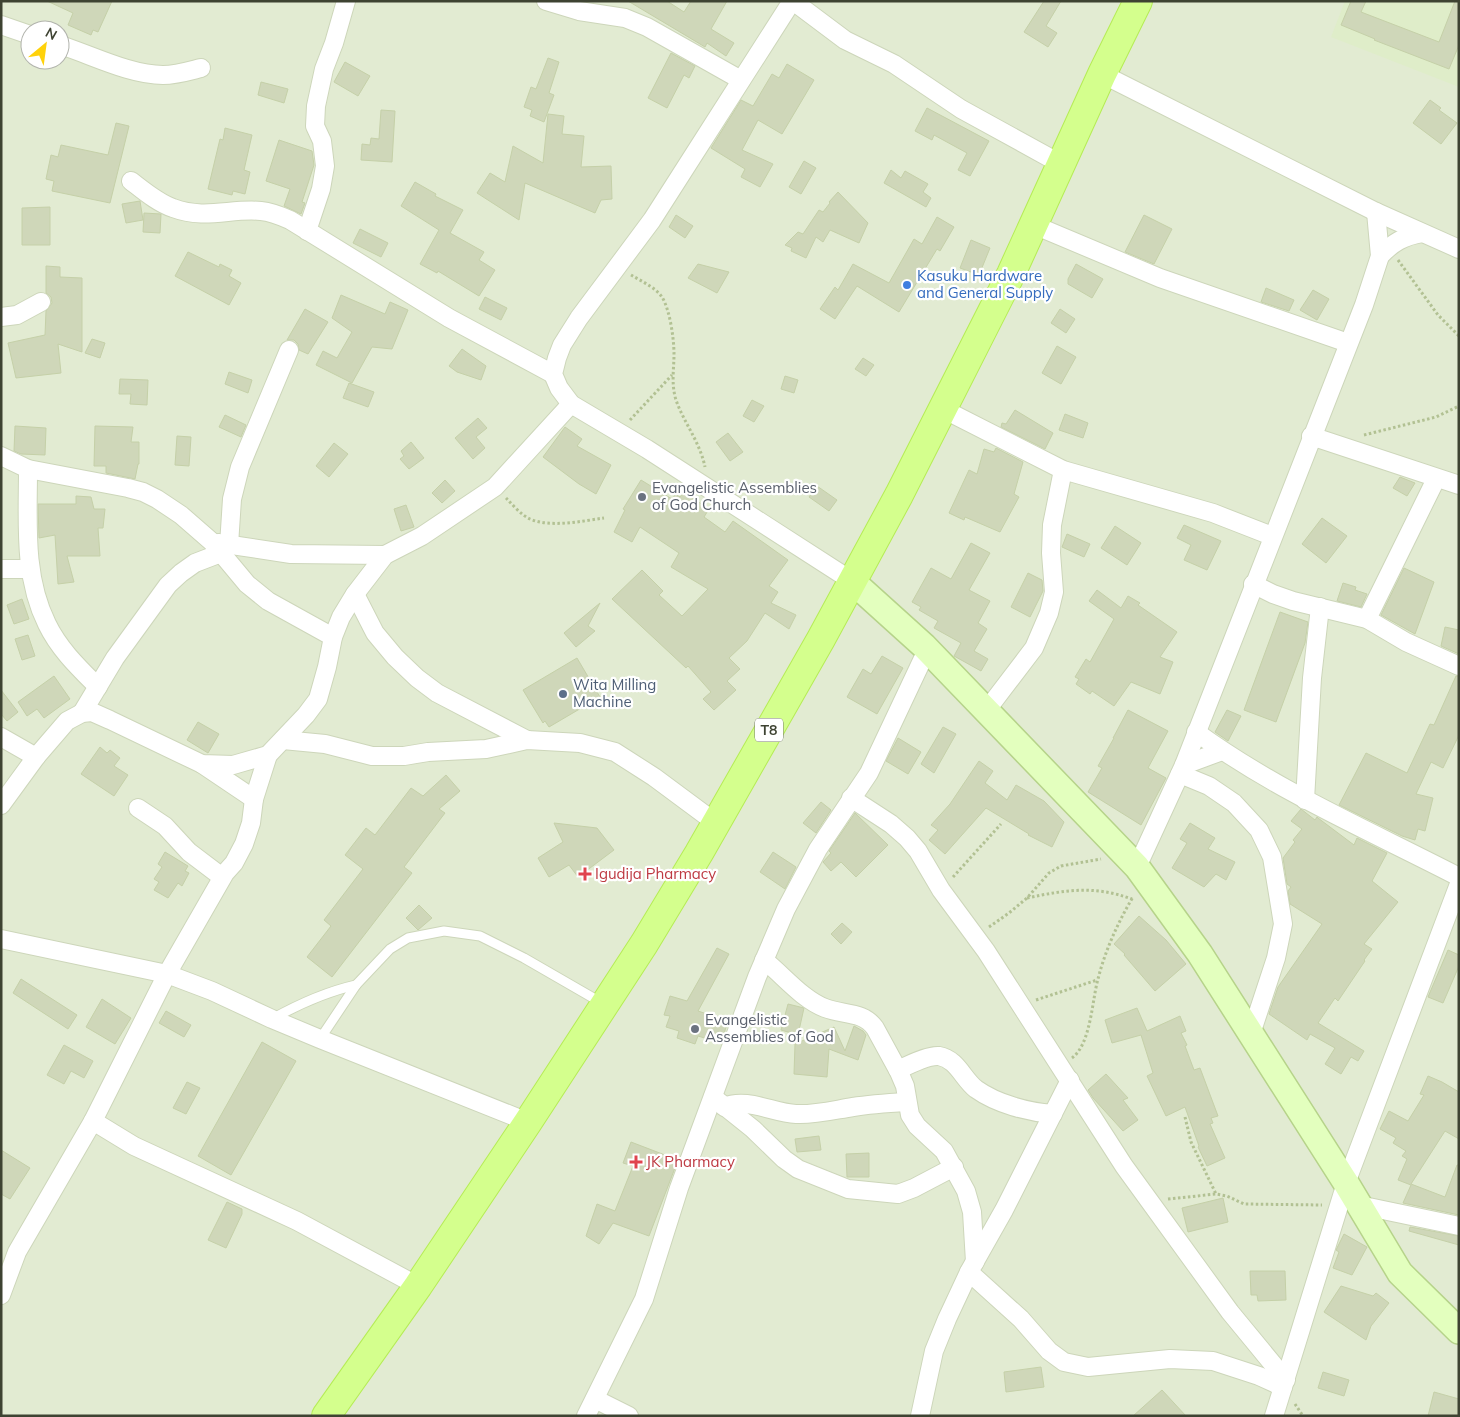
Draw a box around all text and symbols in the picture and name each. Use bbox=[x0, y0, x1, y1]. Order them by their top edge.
north arrow bbox=[20, 20, 70, 70]
text: N bbox=[42, 23, 60, 44]
place label: Kasuku Hardware and General Supply bbox=[917, 266, 1053, 302]
marker: Kasuku Hardware and General Supply bbox=[901, 279, 913, 291]
place label: Evangelistic Assemblies of God Church bbox=[652, 478, 817, 514]
marker: Evangelistic Assemblies of God Church bbox=[636, 491, 648, 503]
place label: Wita Milling Machine bbox=[573, 675, 656, 711]
marker: Wita Milling Machine bbox=[557, 688, 569, 700]
road number: T8 bbox=[755, 718, 783, 742]
place label: Igudija Pharmacy bbox=[595, 864, 716, 883]
marker: Igudija Pharmacy bbox=[579, 868, 591, 880]
place label: Evangelistic Assemblies of God bbox=[705, 1010, 834, 1046]
marker: Evangelistic Assemblies of God bbox=[689, 1023, 701, 1035]
place label: JK Pharmacy bbox=[646, 1152, 735, 1171]
marker: JK Pharmacy bbox=[630, 1156, 642, 1168]

